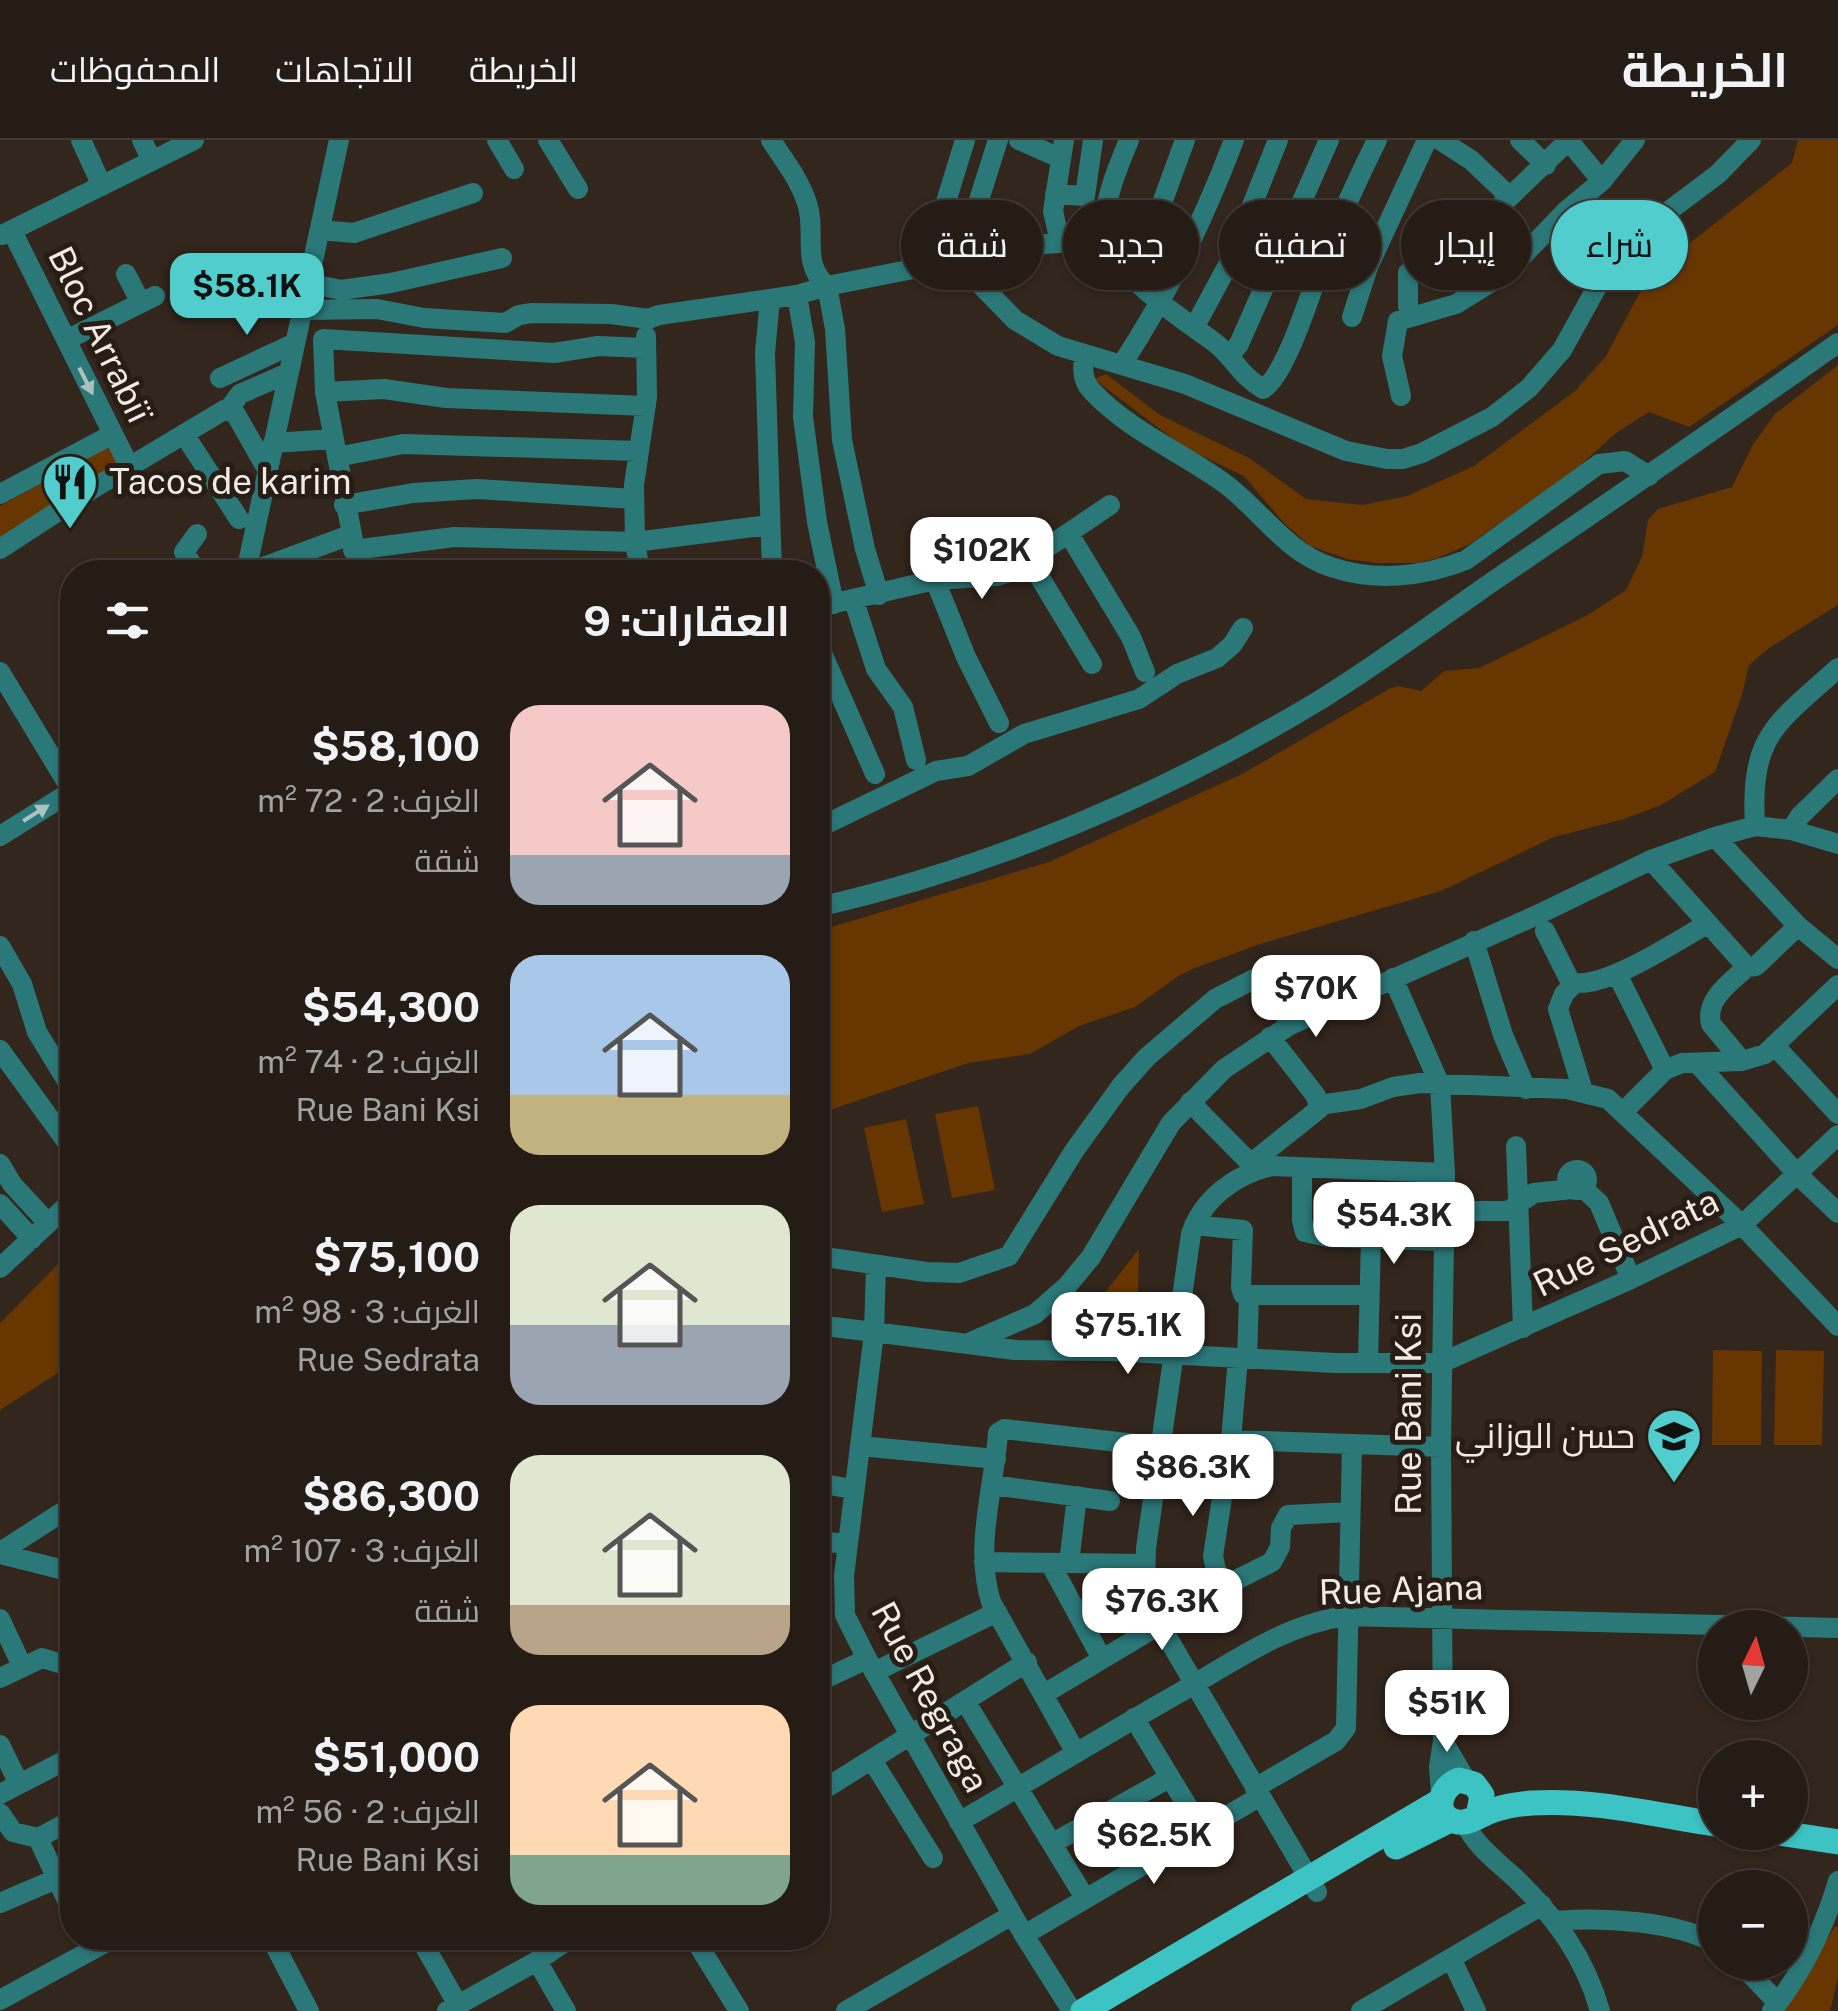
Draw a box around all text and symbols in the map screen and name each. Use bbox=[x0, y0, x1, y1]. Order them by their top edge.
text: الخريطة bbox=[1622, 41, 1788, 98]
text: المحفوظات bbox=[50, 49, 220, 90]
text: الاتجاهات bbox=[275, 49, 414, 90]
text: الخريطة bbox=[469, 49, 578, 90]
chip: شقة bbox=[901, 200, 1043, 290]
chip: جديد bbox=[1063, 200, 1199, 290]
chip: تصفية bbox=[1219, 200, 1381, 290]
chip: إيجار bbox=[1401, 200, 1531, 290]
chip: شراء bbox=[1551, 200, 1688, 290]
street label: Bloc Arrabiï bbox=[40, 240, 161, 430]
pin: $58.1K bbox=[166, 253, 328, 338]
text: $58.1K bbox=[192, 267, 302, 304]
one-way arrow bbox=[78, 366, 95, 395]
restaurant icon: Tacos de karim bbox=[40, 452, 100, 531]
place label: Tacos de karim bbox=[109, 461, 352, 502]
pin: $102K bbox=[912, 517, 1052, 602]
text: $102K bbox=[932, 531, 1032, 568]
icon: filters bbox=[100, 593, 155, 648]
text: العقارات: 9 bbox=[583, 596, 790, 645]
text: $58,100 bbox=[311, 721, 480, 770]
icon: home bbox=[590, 745, 710, 865]
text: الغرف: 2 · 72 m² bbox=[257, 782, 480, 819]
one-way arrow bbox=[22, 805, 50, 823]
text: شقة bbox=[415, 842, 480, 879]
pin: $70K bbox=[1257, 955, 1375, 1040]
text: $70K bbox=[1273, 969, 1359, 1006]
text: $54,300 bbox=[302, 982, 480, 1031]
icon: home bbox=[590, 995, 710, 1115]
text: الغرف: 2 · 74 m² bbox=[257, 1043, 480, 1080]
text: Rue Bani Ksi bbox=[296, 1091, 480, 1128]
street label: Rue Sedrata bbox=[1527, 1180, 1725, 1305]
pin: $54.3K bbox=[1313, 1182, 1475, 1267]
text: $54.3K bbox=[1335, 1196, 1453, 1233]
text: $75,100 bbox=[313, 1232, 480, 1281]
icon: home bbox=[590, 1245, 710, 1365]
pin: $75.1K bbox=[1047, 1292, 1209, 1377]
text: الغرف: 3 · 98 m² bbox=[254, 1293, 480, 1330]
text: $75.1K bbox=[1074, 1306, 1182, 1343]
street label: Rue Bani Ksi bbox=[1388, 1313, 1429, 1515]
text: Rue Sedrata bbox=[297, 1341, 480, 1378]
school or university icon: حسن الوزاني bbox=[1644, 1406, 1704, 1485]
place label: حسن الوزاني bbox=[1455, 1415, 1635, 1463]
pin: $86.3K bbox=[1112, 1434, 1274, 1519]
text: $86.3K bbox=[1134, 1448, 1252, 1485]
text: $86,300 bbox=[302, 1471, 480, 1520]
icon: home bbox=[590, 1495, 710, 1615]
text: الغرف: 3 · 107 m² bbox=[243, 1532, 480, 1569]
street label: Rue Ajana bbox=[1318, 1566, 1484, 1613]
pin: $76.3K bbox=[1081, 1568, 1243, 1653]
text: $76.3K bbox=[1104, 1582, 1220, 1619]
text: شقة bbox=[415, 1592, 480, 1629]
street label: Rue Regraga bbox=[863, 1595, 998, 1799]
north arrow bbox=[1698, 1610, 1808, 1720]
map controls bbox=[1698, 1610, 1808, 1980]
pin: $51K bbox=[1388, 1670, 1506, 1755]
text: $51K bbox=[1407, 1684, 1487, 1721]
text: $51,000 bbox=[313, 1732, 480, 1781]
button: + bbox=[1698, 1740, 1808, 1850]
icon: home bbox=[590, 1745, 710, 1865]
text: الغرف: 2 · 56 m² bbox=[255, 1793, 480, 1830]
pin: $62.5K bbox=[1073, 1802, 1235, 1887]
text: $62.5K bbox=[1096, 1816, 1212, 1853]
text: Rue Bani Ksi bbox=[296, 1841, 480, 1878]
button: − bbox=[1698, 1870, 1808, 1980]

